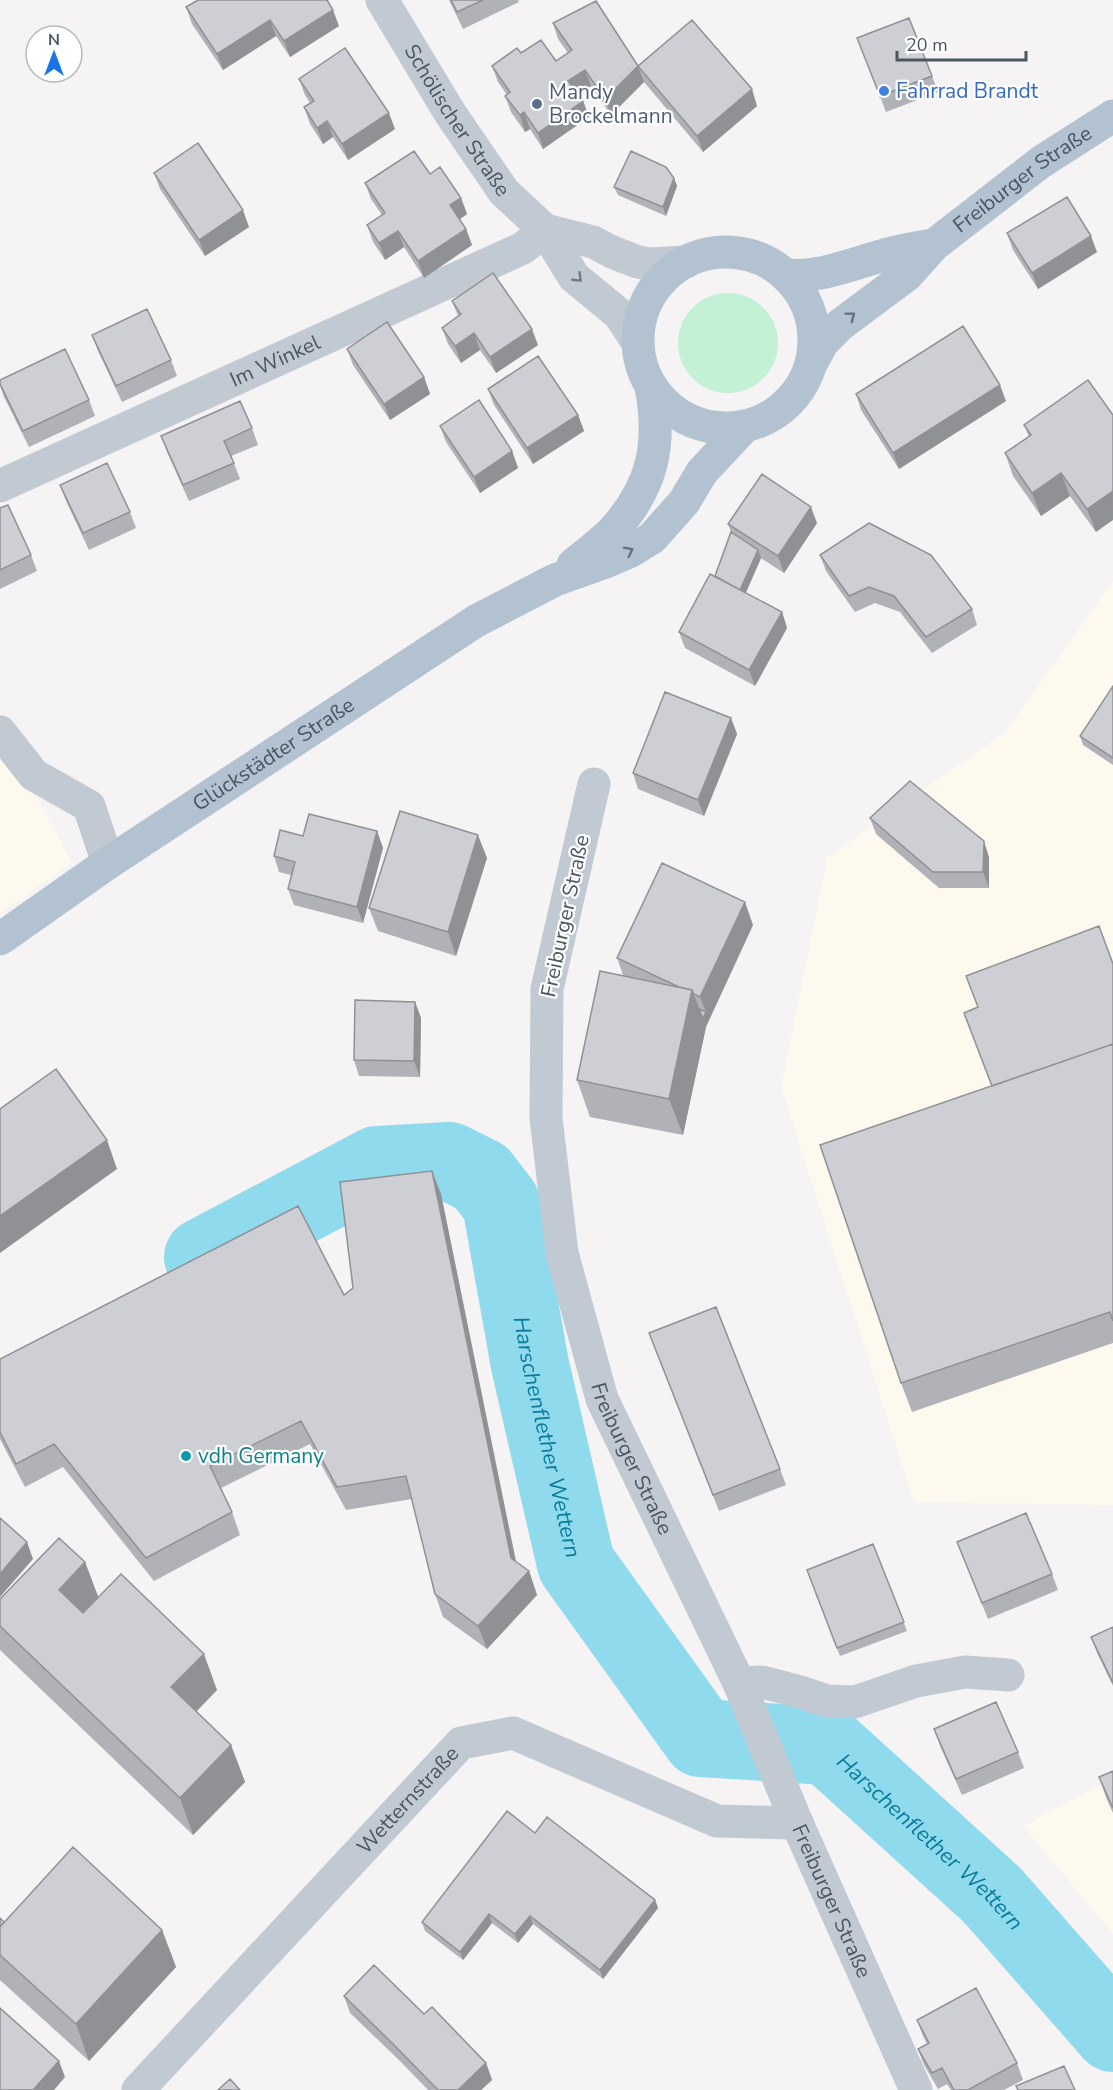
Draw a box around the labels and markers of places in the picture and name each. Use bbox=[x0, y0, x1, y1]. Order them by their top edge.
place label: Fahrrad Brandt bbox=[896, 77, 1039, 105]
place label: Mandy Brockelmann bbox=[549, 78, 673, 130]
marker: Fahrrad Brandt bbox=[877, 84, 891, 98]
marker: Mandy Brockelmann bbox=[530, 97, 544, 111]
place label: vdh Germany bbox=[198, 1442, 324, 1470]
marker: vdh Germany bbox=[179, 1449, 193, 1463]

